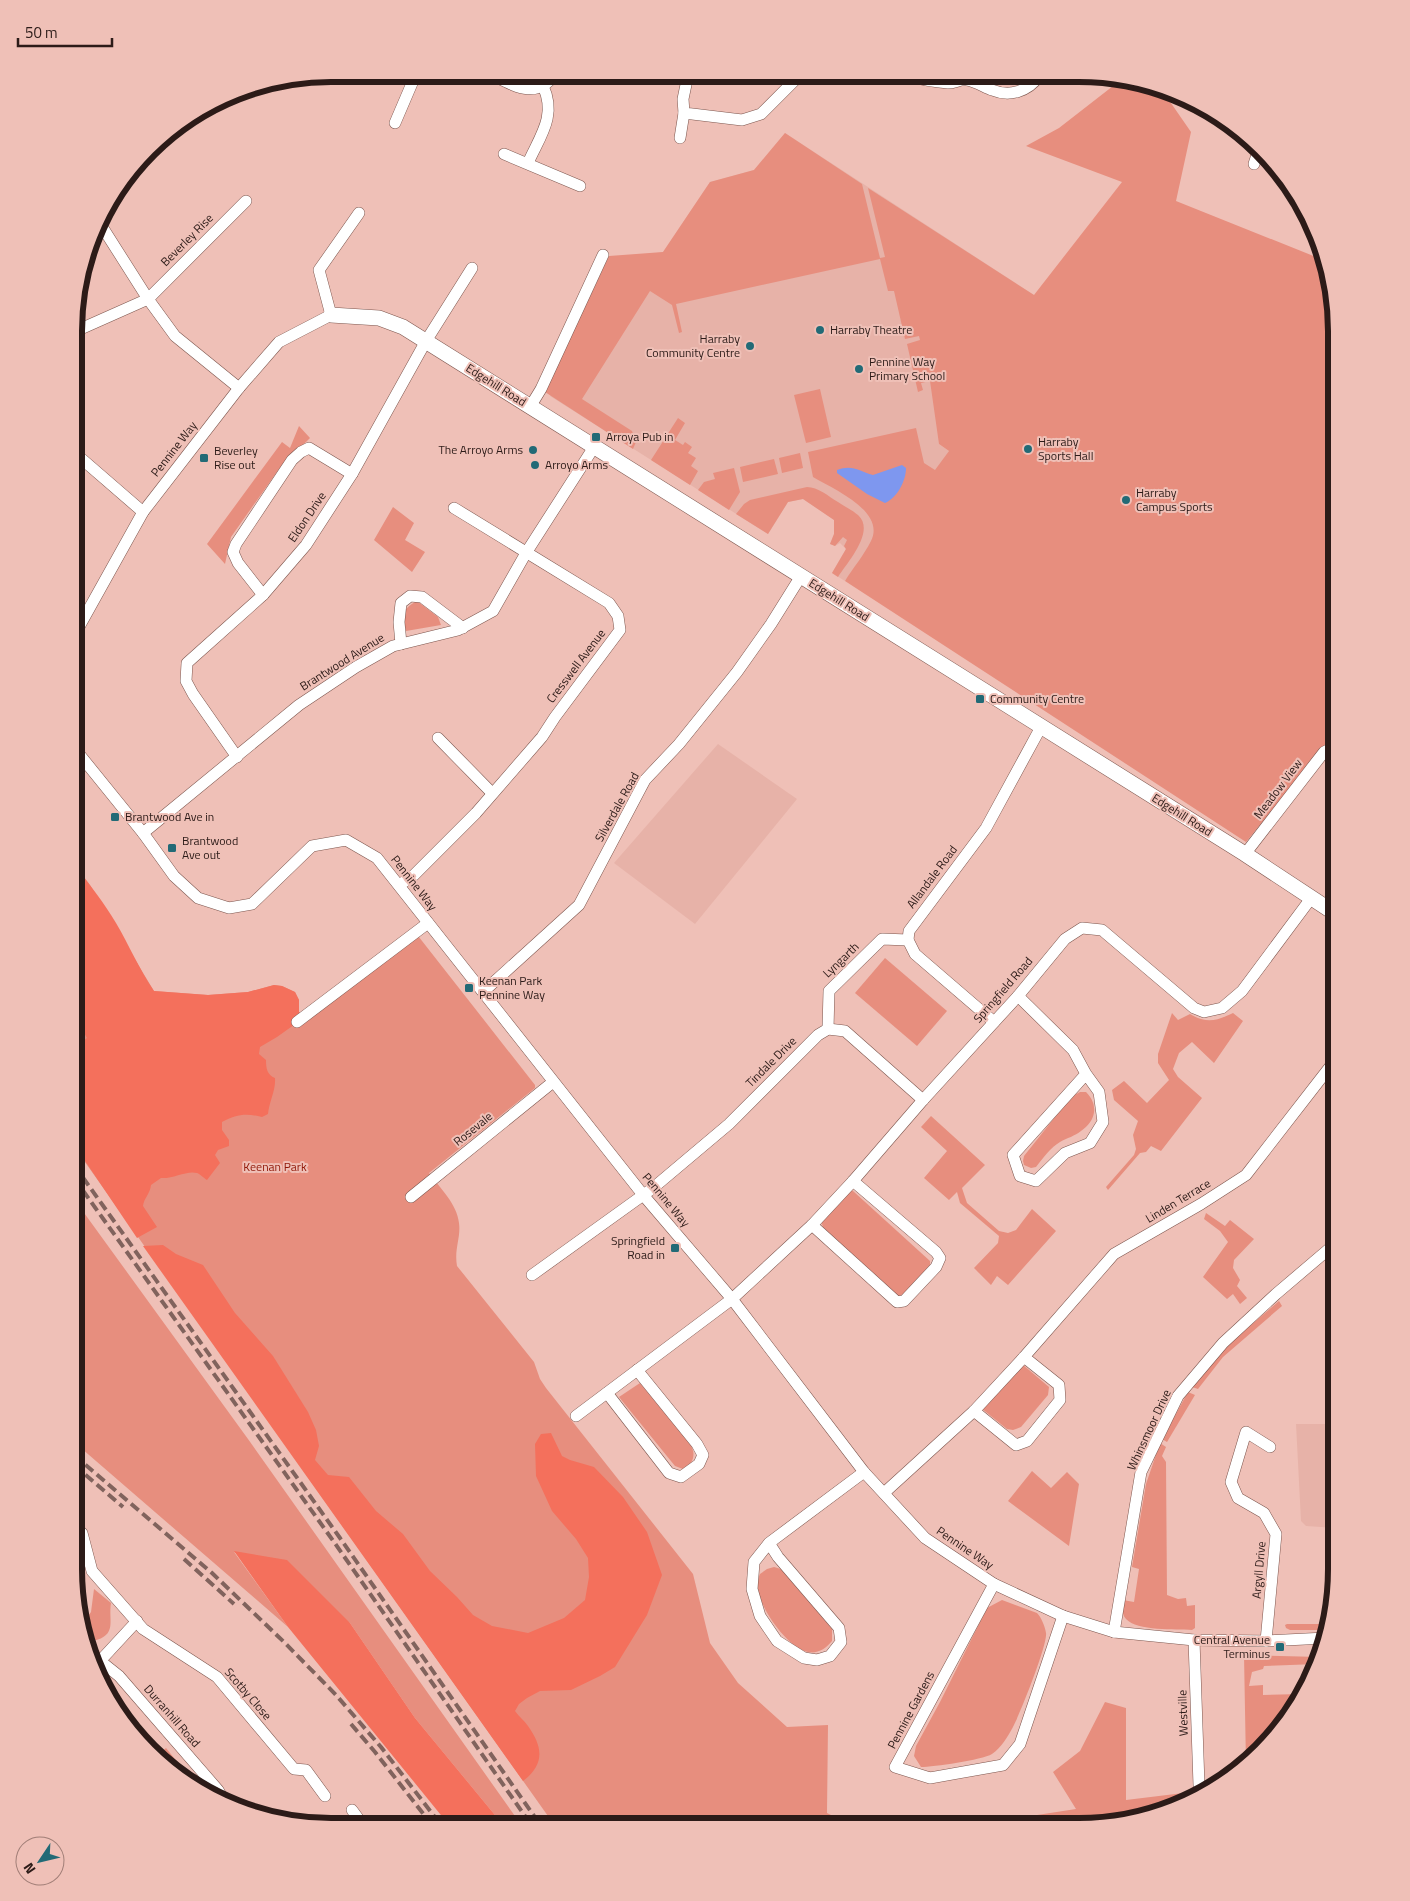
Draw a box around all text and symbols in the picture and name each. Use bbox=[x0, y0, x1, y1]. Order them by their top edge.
scale bar bbox=[18, 15, 111, 47]
text: 50 m bbox=[25, 21, 58, 44]
street label: Beverley Rise bbox=[156, 209, 217, 270]
place label: Harraby Theatre bbox=[830, 320, 912, 339]
marker: Harraby Theatre bbox=[814, 324, 826, 336]
place label: Harraby Community Centre bbox=[646, 329, 740, 362]
marker: Harraby Community Centre bbox=[744, 340, 756, 352]
place label: Pennine Way Primary School bbox=[869, 352, 945, 385]
street label: Edgehill Road bbox=[462, 358, 530, 411]
marker: Pennine Way Primary School bbox=[853, 363, 865, 375]
street label: Pennine Way bbox=[146, 417, 202, 481]
place label: Arroya Pub in bbox=[606, 427, 673, 446]
marker: Arroya Pub in bbox=[590, 431, 602, 443]
place label: Harraby Sports Hall bbox=[1038, 432, 1093, 465]
place label: The Arroyo Arms bbox=[438, 440, 523, 459]
place label: Beverley Rise out bbox=[214, 441, 258, 474]
marker: Harraby Sports Hall bbox=[1022, 443, 1034, 455]
marker: The Arroyo Arms bbox=[527, 444, 539, 456]
marker: Beverley Rise out bbox=[198, 452, 210, 464]
place label: Arroyo Arms bbox=[545, 455, 609, 474]
marker: Arroyo Arms bbox=[529, 459, 541, 471]
place label: Harraby Campus Sports bbox=[1136, 483, 1213, 516]
street label: Eldon Drive bbox=[283, 488, 331, 546]
marker: Harraby Campus Sports bbox=[1120, 494, 1132, 506]
street label: Edgehill Road bbox=[805, 573, 873, 626]
street label: Cresswell Avenue bbox=[541, 625, 610, 707]
street label: Brantwood Avenue bbox=[296, 628, 388, 695]
place label: Community Centre bbox=[990, 689, 1084, 708]
marker: Community Centre bbox=[974, 693, 986, 705]
street label: Meadow View bbox=[1249, 755, 1307, 823]
street label: Silverdale Road bbox=[589, 768, 644, 845]
street label: Edgehill Road bbox=[1148, 788, 1216, 841]
place label: Brantwood Ave in bbox=[125, 807, 214, 826]
marker: Brantwood Ave in bbox=[109, 811, 121, 823]
place label: Brantwood Ave out bbox=[182, 831, 238, 864]
street label: Allandale Road bbox=[901, 841, 962, 912]
marker: Brantwood Ave out bbox=[166, 842, 178, 854]
street label: Pennine Way bbox=[387, 851, 442, 915]
street label: Lyngarth bbox=[818, 937, 863, 982]
street label: Springfield Road bbox=[968, 952, 1037, 1027]
place label: Keenan Park Pennine Way bbox=[479, 971, 545, 1004]
marker: Keenan Park Pennine Way bbox=[463, 982, 475, 994]
street label: Tindale Drive bbox=[741, 1032, 801, 1092]
street label: Rosevale bbox=[449, 1107, 496, 1150]
park label: Keenan Park bbox=[243, 1157, 307, 1176]
street label: Pennine Way bbox=[638, 1168, 695, 1231]
street label: Linden Terrace bbox=[1142, 1174, 1214, 1228]
place label: Springfield Road in bbox=[611, 1231, 665, 1264]
marker: Springfield Road in bbox=[669, 1242, 681, 1254]
street label: Whinsmoor Drive bbox=[1121, 1386, 1176, 1473]
street label: Pennine Way bbox=[933, 1521, 998, 1574]
street label: Argyll Drive bbox=[1247, 1540, 1270, 1599]
place label: Central Avenue Terminus bbox=[1194, 1630, 1270, 1663]
marker: Central Avenue Terminus bbox=[1274, 1641, 1286, 1653]
street label: Scotby Close bbox=[220, 1663, 277, 1724]
street label: Pennine Gardens bbox=[882, 1667, 939, 1752]
street label: Durranhill Road bbox=[140, 1680, 205, 1751]
street label: Westville bbox=[1172, 1690, 1193, 1736]
north arrow bbox=[15, 1836, 65, 1886]
text: N bbox=[18, 1859, 40, 1879]

